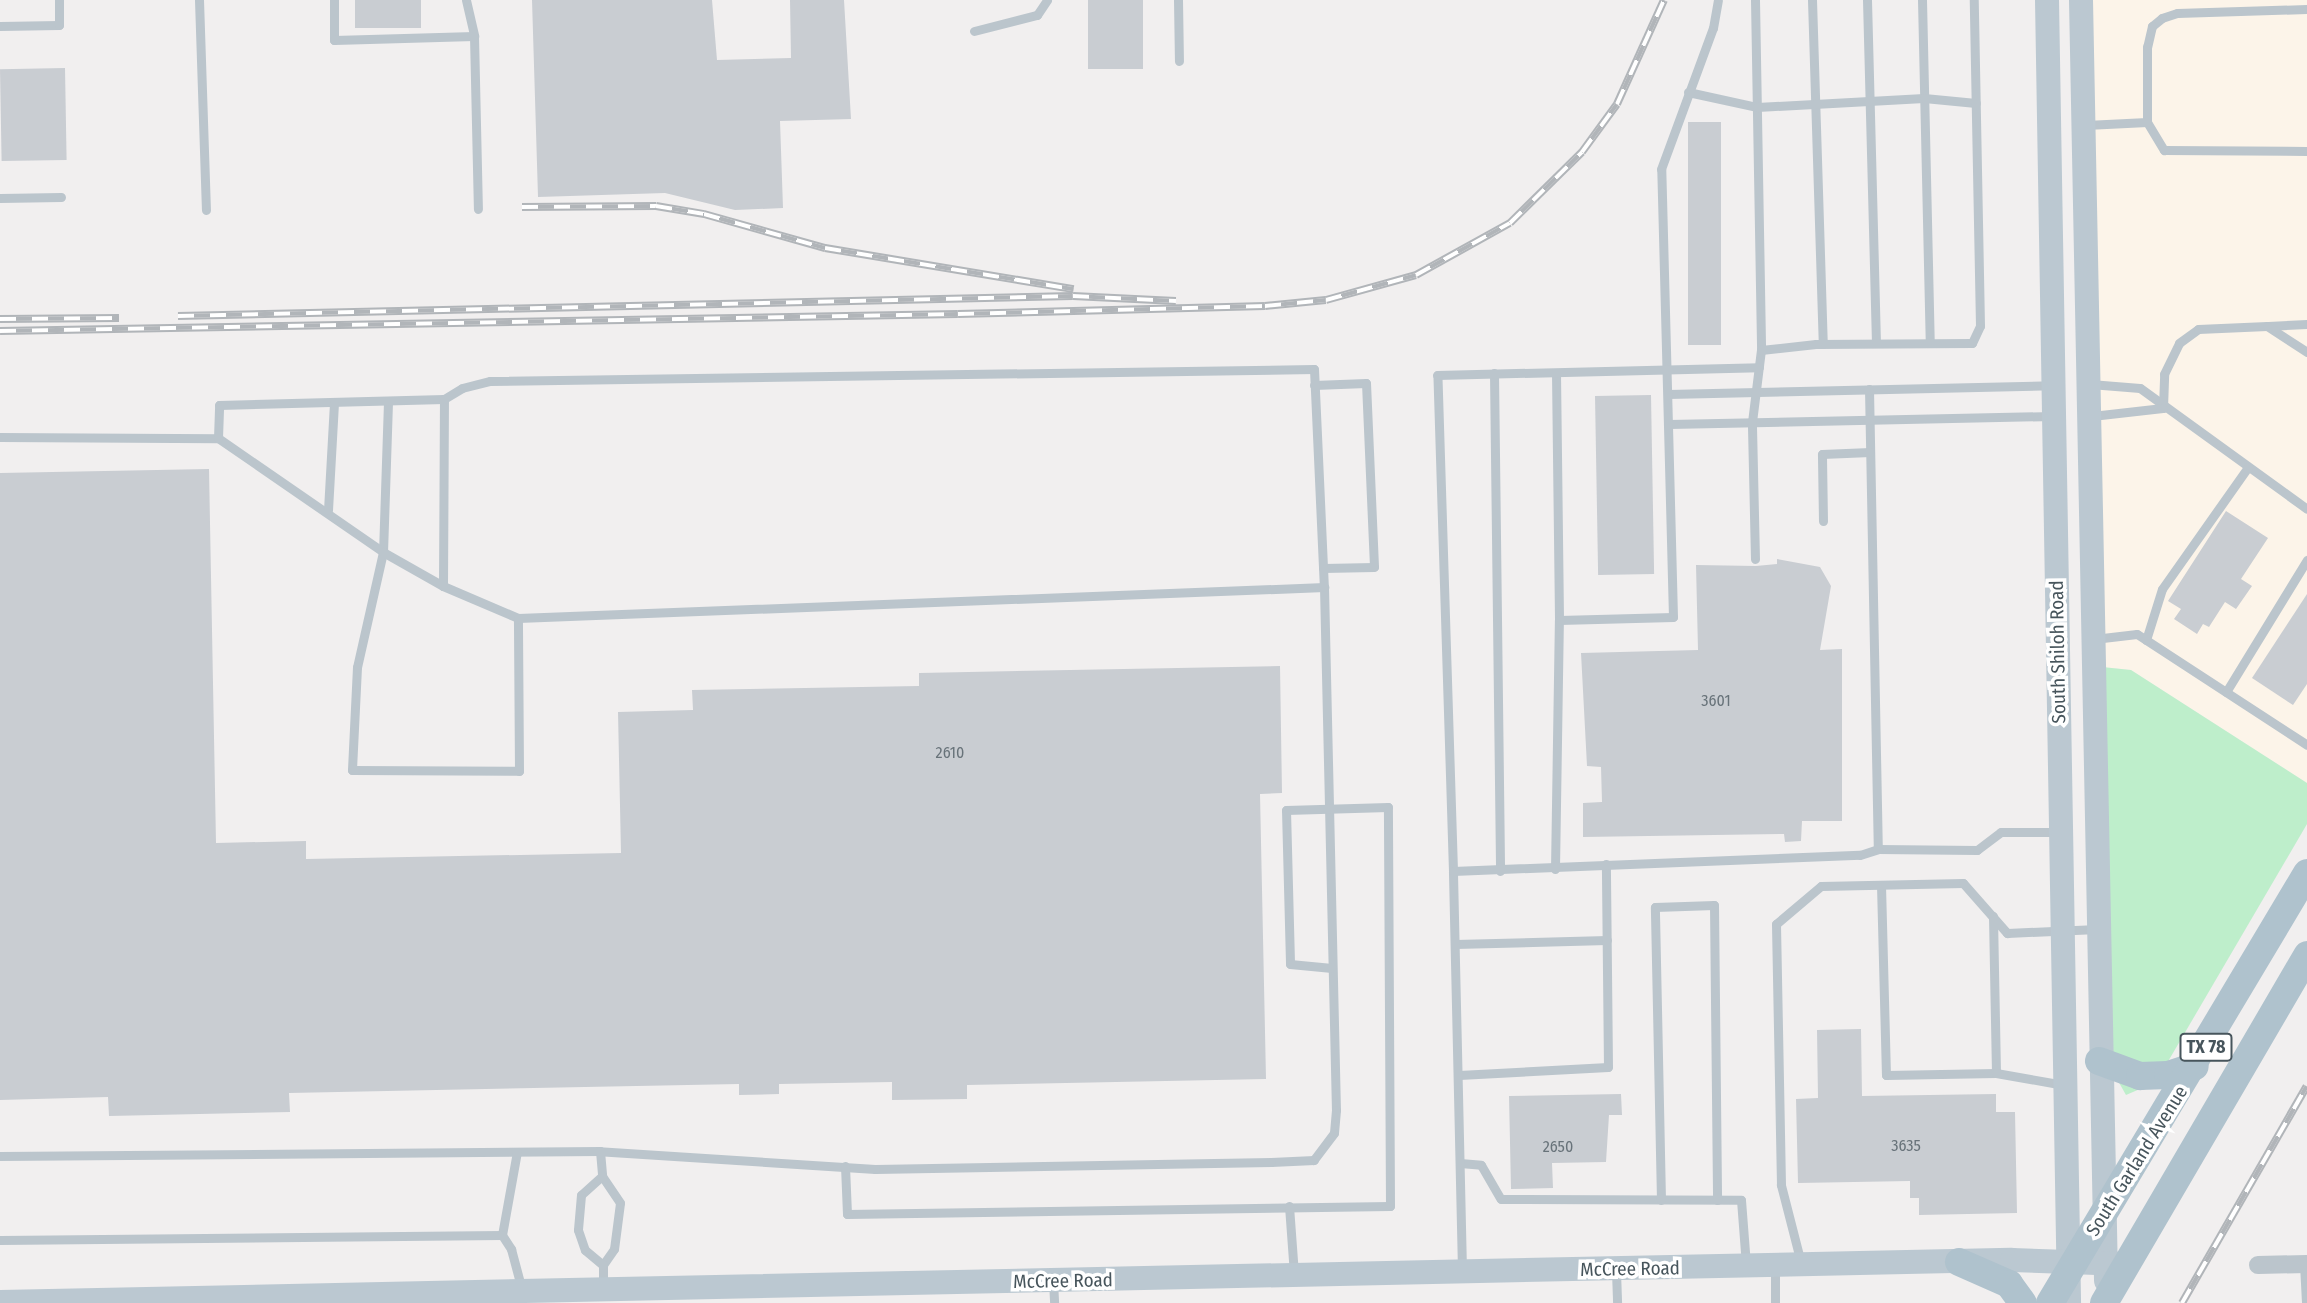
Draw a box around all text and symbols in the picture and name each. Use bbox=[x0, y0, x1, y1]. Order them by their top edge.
street label: South Shiloh Road bbox=[2045, 580, 2071, 724]
house number: 3601 bbox=[1701, 691, 1731, 711]
house number: 2610 bbox=[936, 743, 964, 763]
road number: TX 78 bbox=[2178, 1032, 2234, 1062]
street label: South Garland Avenue bbox=[2082, 1082, 2192, 1240]
house number: 3635 bbox=[1891, 1136, 1921, 1156]
house number: 2650 bbox=[1543, 1137, 1573, 1157]
street label: McCree Road bbox=[1580, 1257, 1680, 1281]
street label: McCree Road bbox=[1013, 1269, 1113, 1293]

